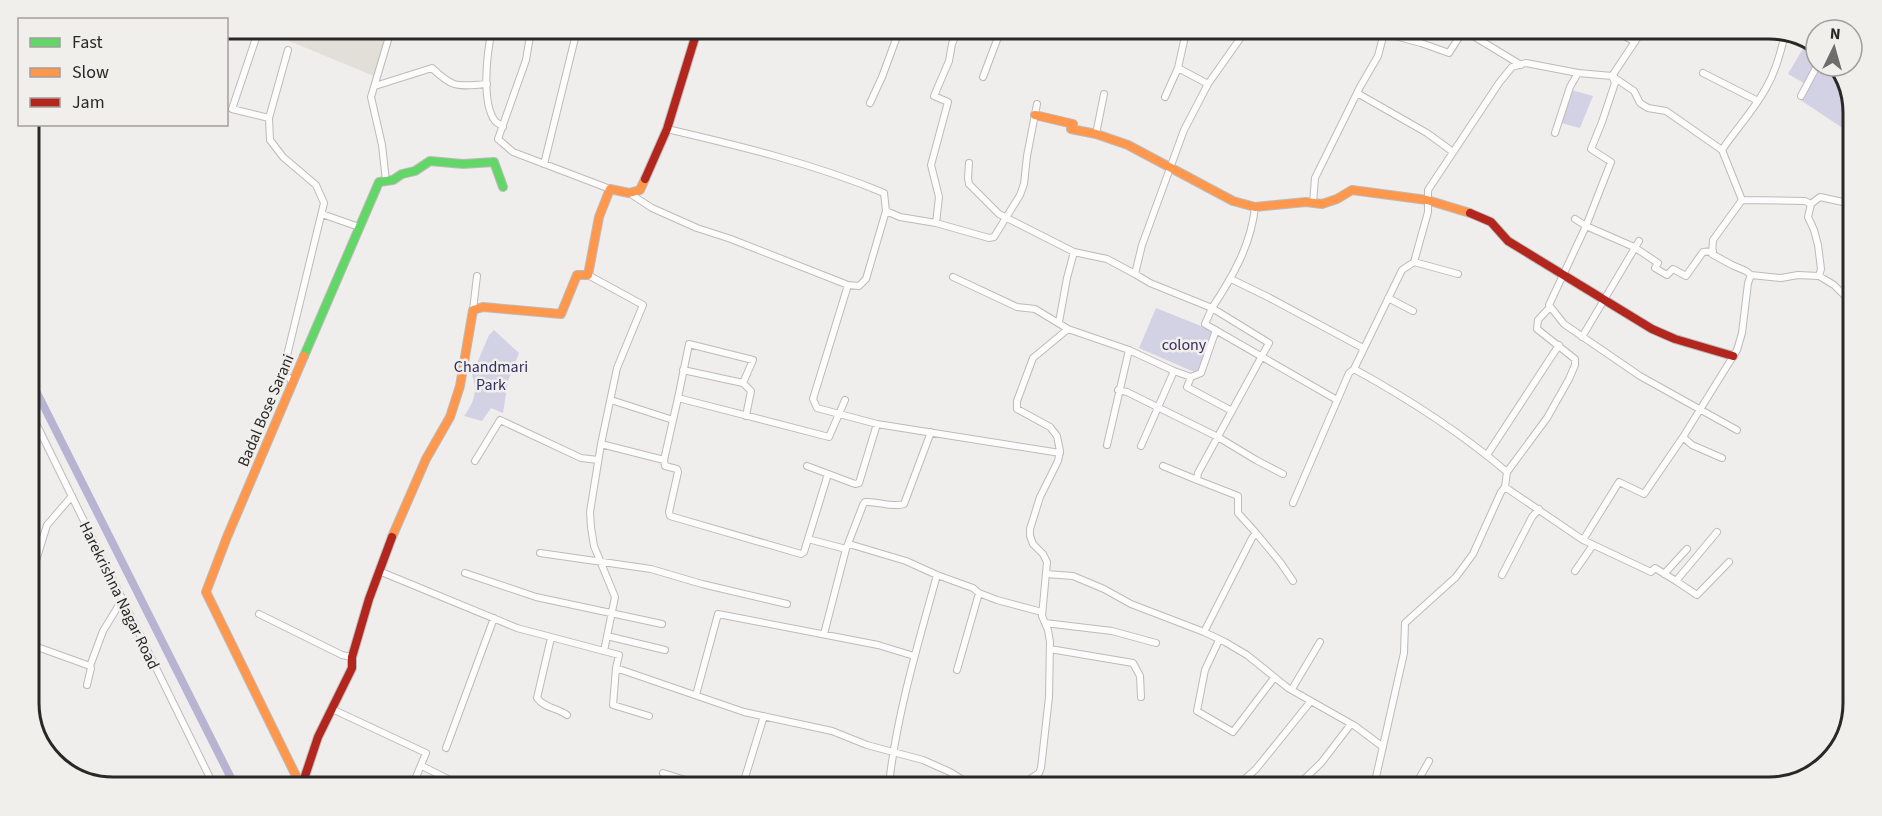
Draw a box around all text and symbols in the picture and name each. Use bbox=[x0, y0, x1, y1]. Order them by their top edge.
legend bbox=[18, 18, 228, 126]
north arrow bbox=[1804, 18, 1864, 78]
text: N bbox=[1829, 23, 1841, 45]
text: Fast bbox=[72, 30, 103, 55]
text: Slow bbox=[72, 60, 109, 85]
text: Jam bbox=[72, 90, 105, 115]
park label: colony bbox=[1162, 334, 1207, 356]
street label: Badal Bose Sarani bbox=[232, 351, 300, 470]
park label: Chandmari Park bbox=[454, 356, 528, 396]
street label: Harekrishna Nagar Road bbox=[74, 518, 165, 673]

